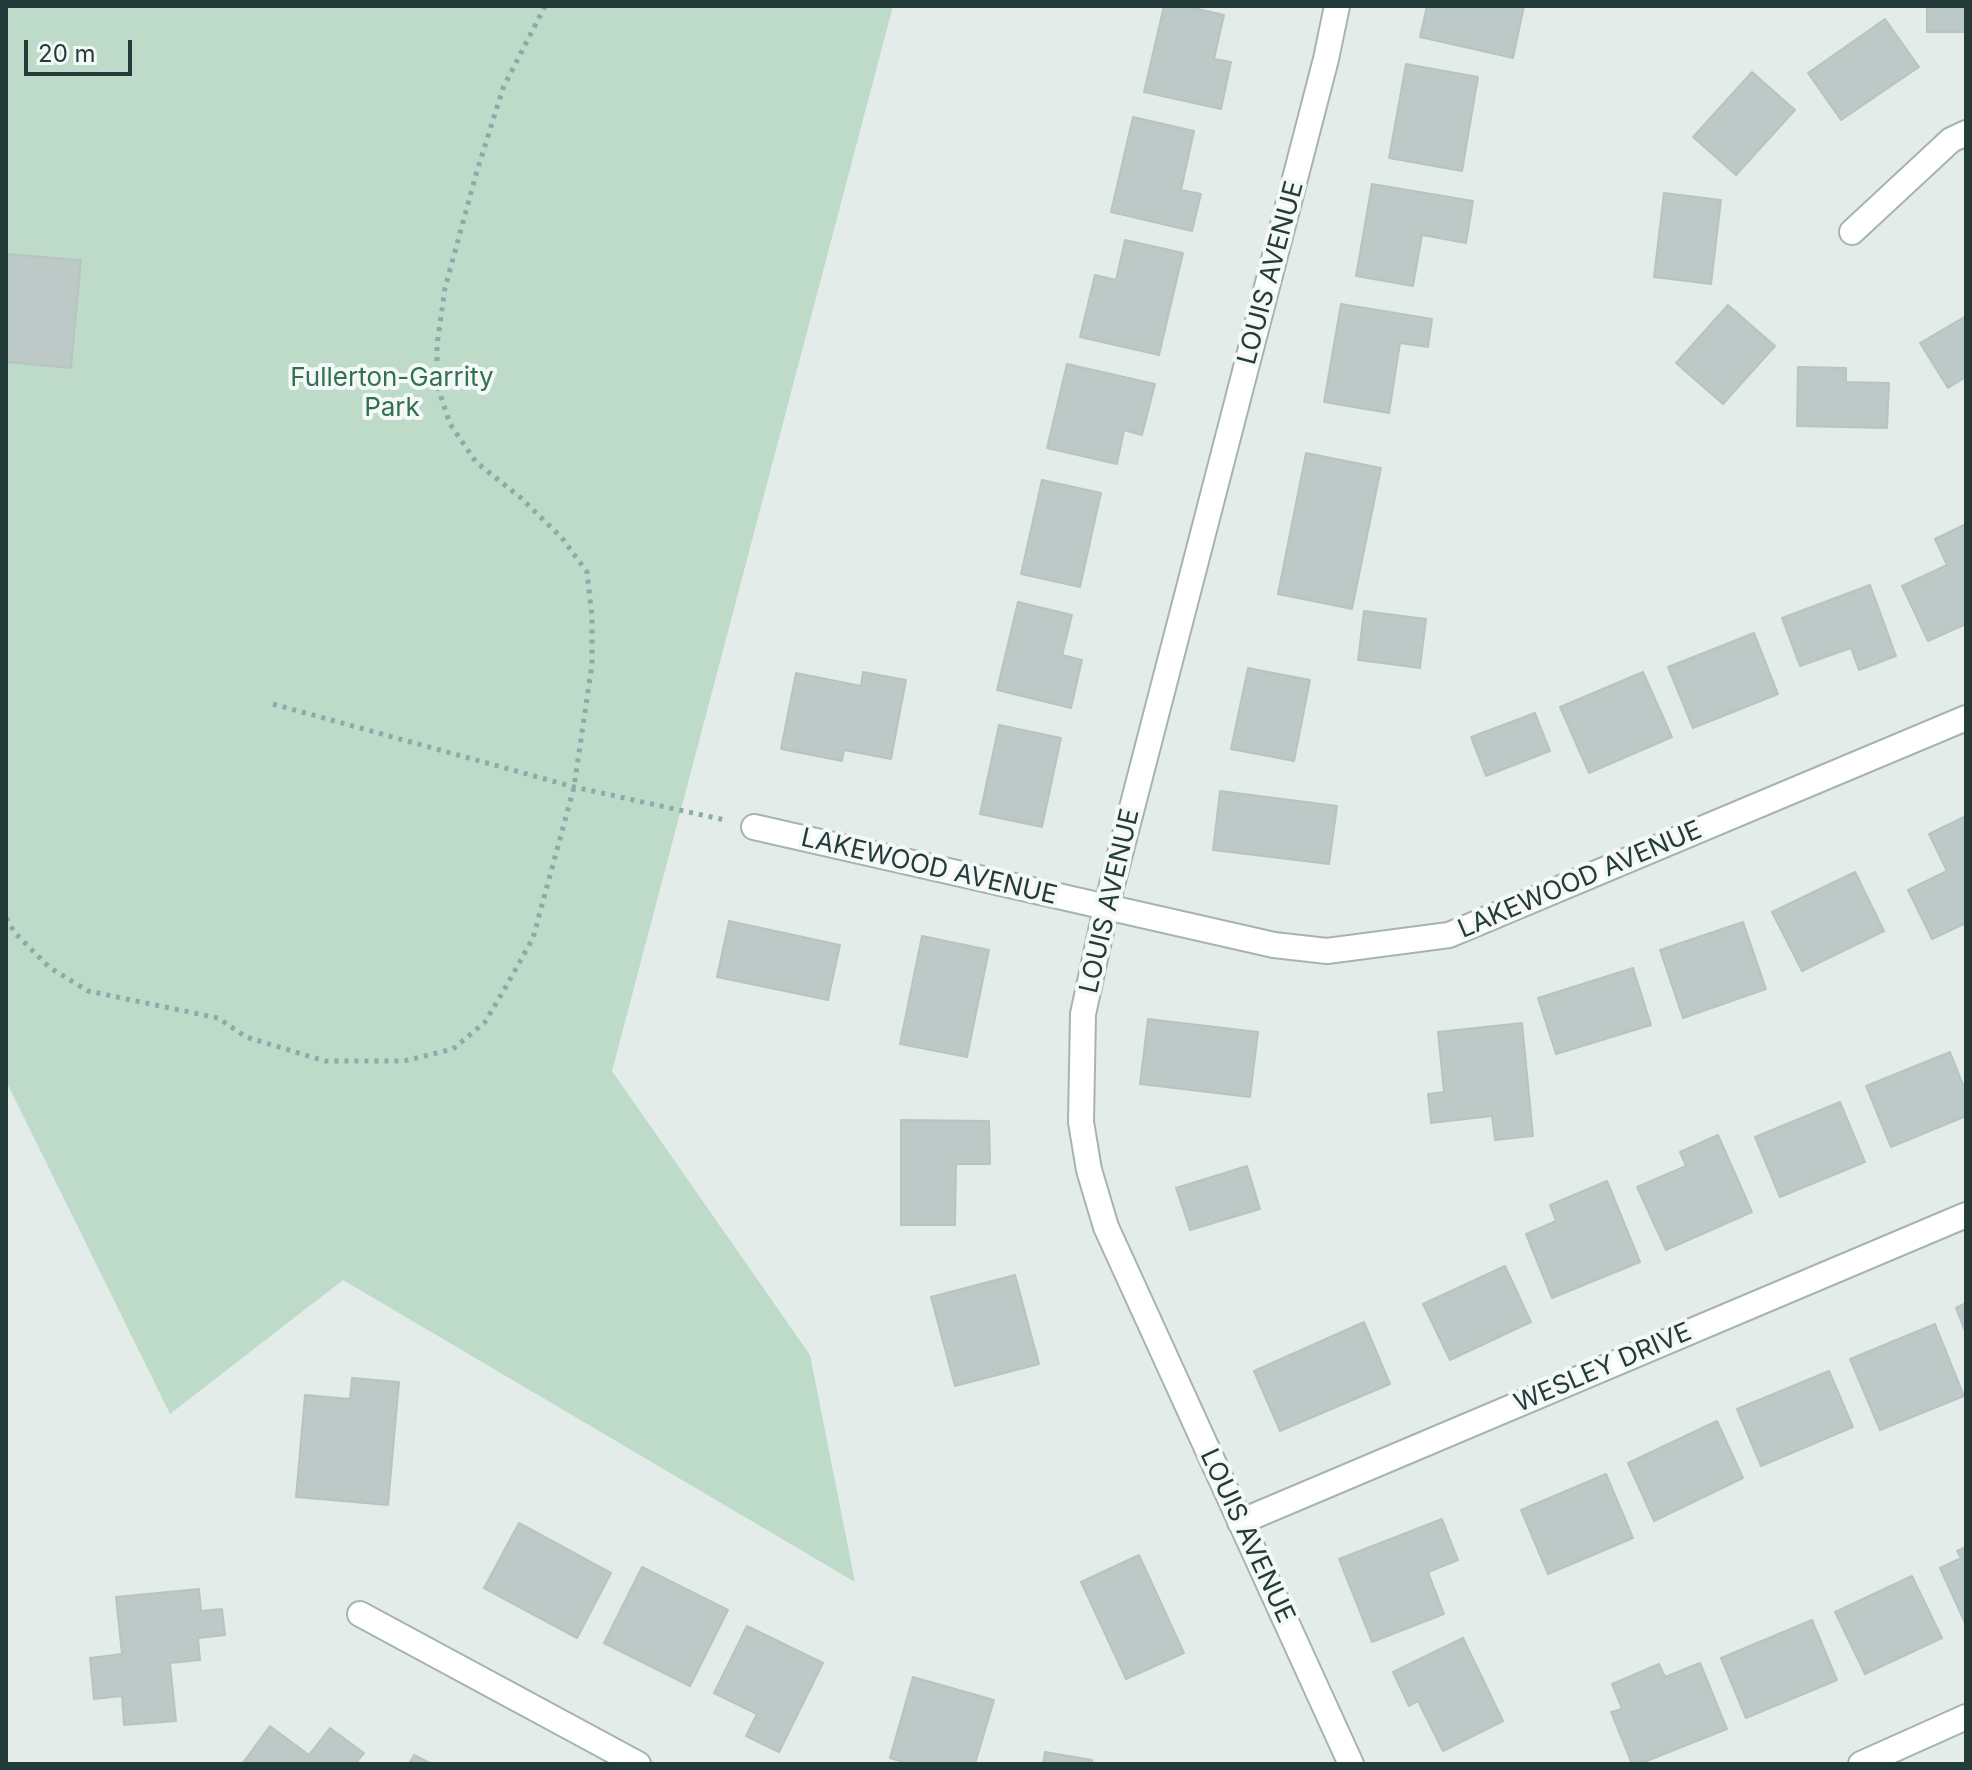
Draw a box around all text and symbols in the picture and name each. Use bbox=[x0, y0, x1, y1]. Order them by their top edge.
scale bar bbox=[28, 24, 136, 74]
text: 20 m bbox=[38, 39, 96, 68]
street label: LOUIS AVENUE bbox=[1232, 178, 1310, 368]
park label: Fullerton-Garrity Park bbox=[290, 362, 494, 424]
street label: LOUIS AVENUE bbox=[1074, 806, 1146, 996]
street label: LAKEWOOD AVENUE bbox=[1454, 815, 1706, 945]
street label: LAKEWOOD AVENUE bbox=[798, 822, 1060, 912]
street label: WESLEY DRIVE bbox=[1510, 1317, 1696, 1419]
street label: LOUIS AVENUE bbox=[1193, 1444, 1301, 1628]

